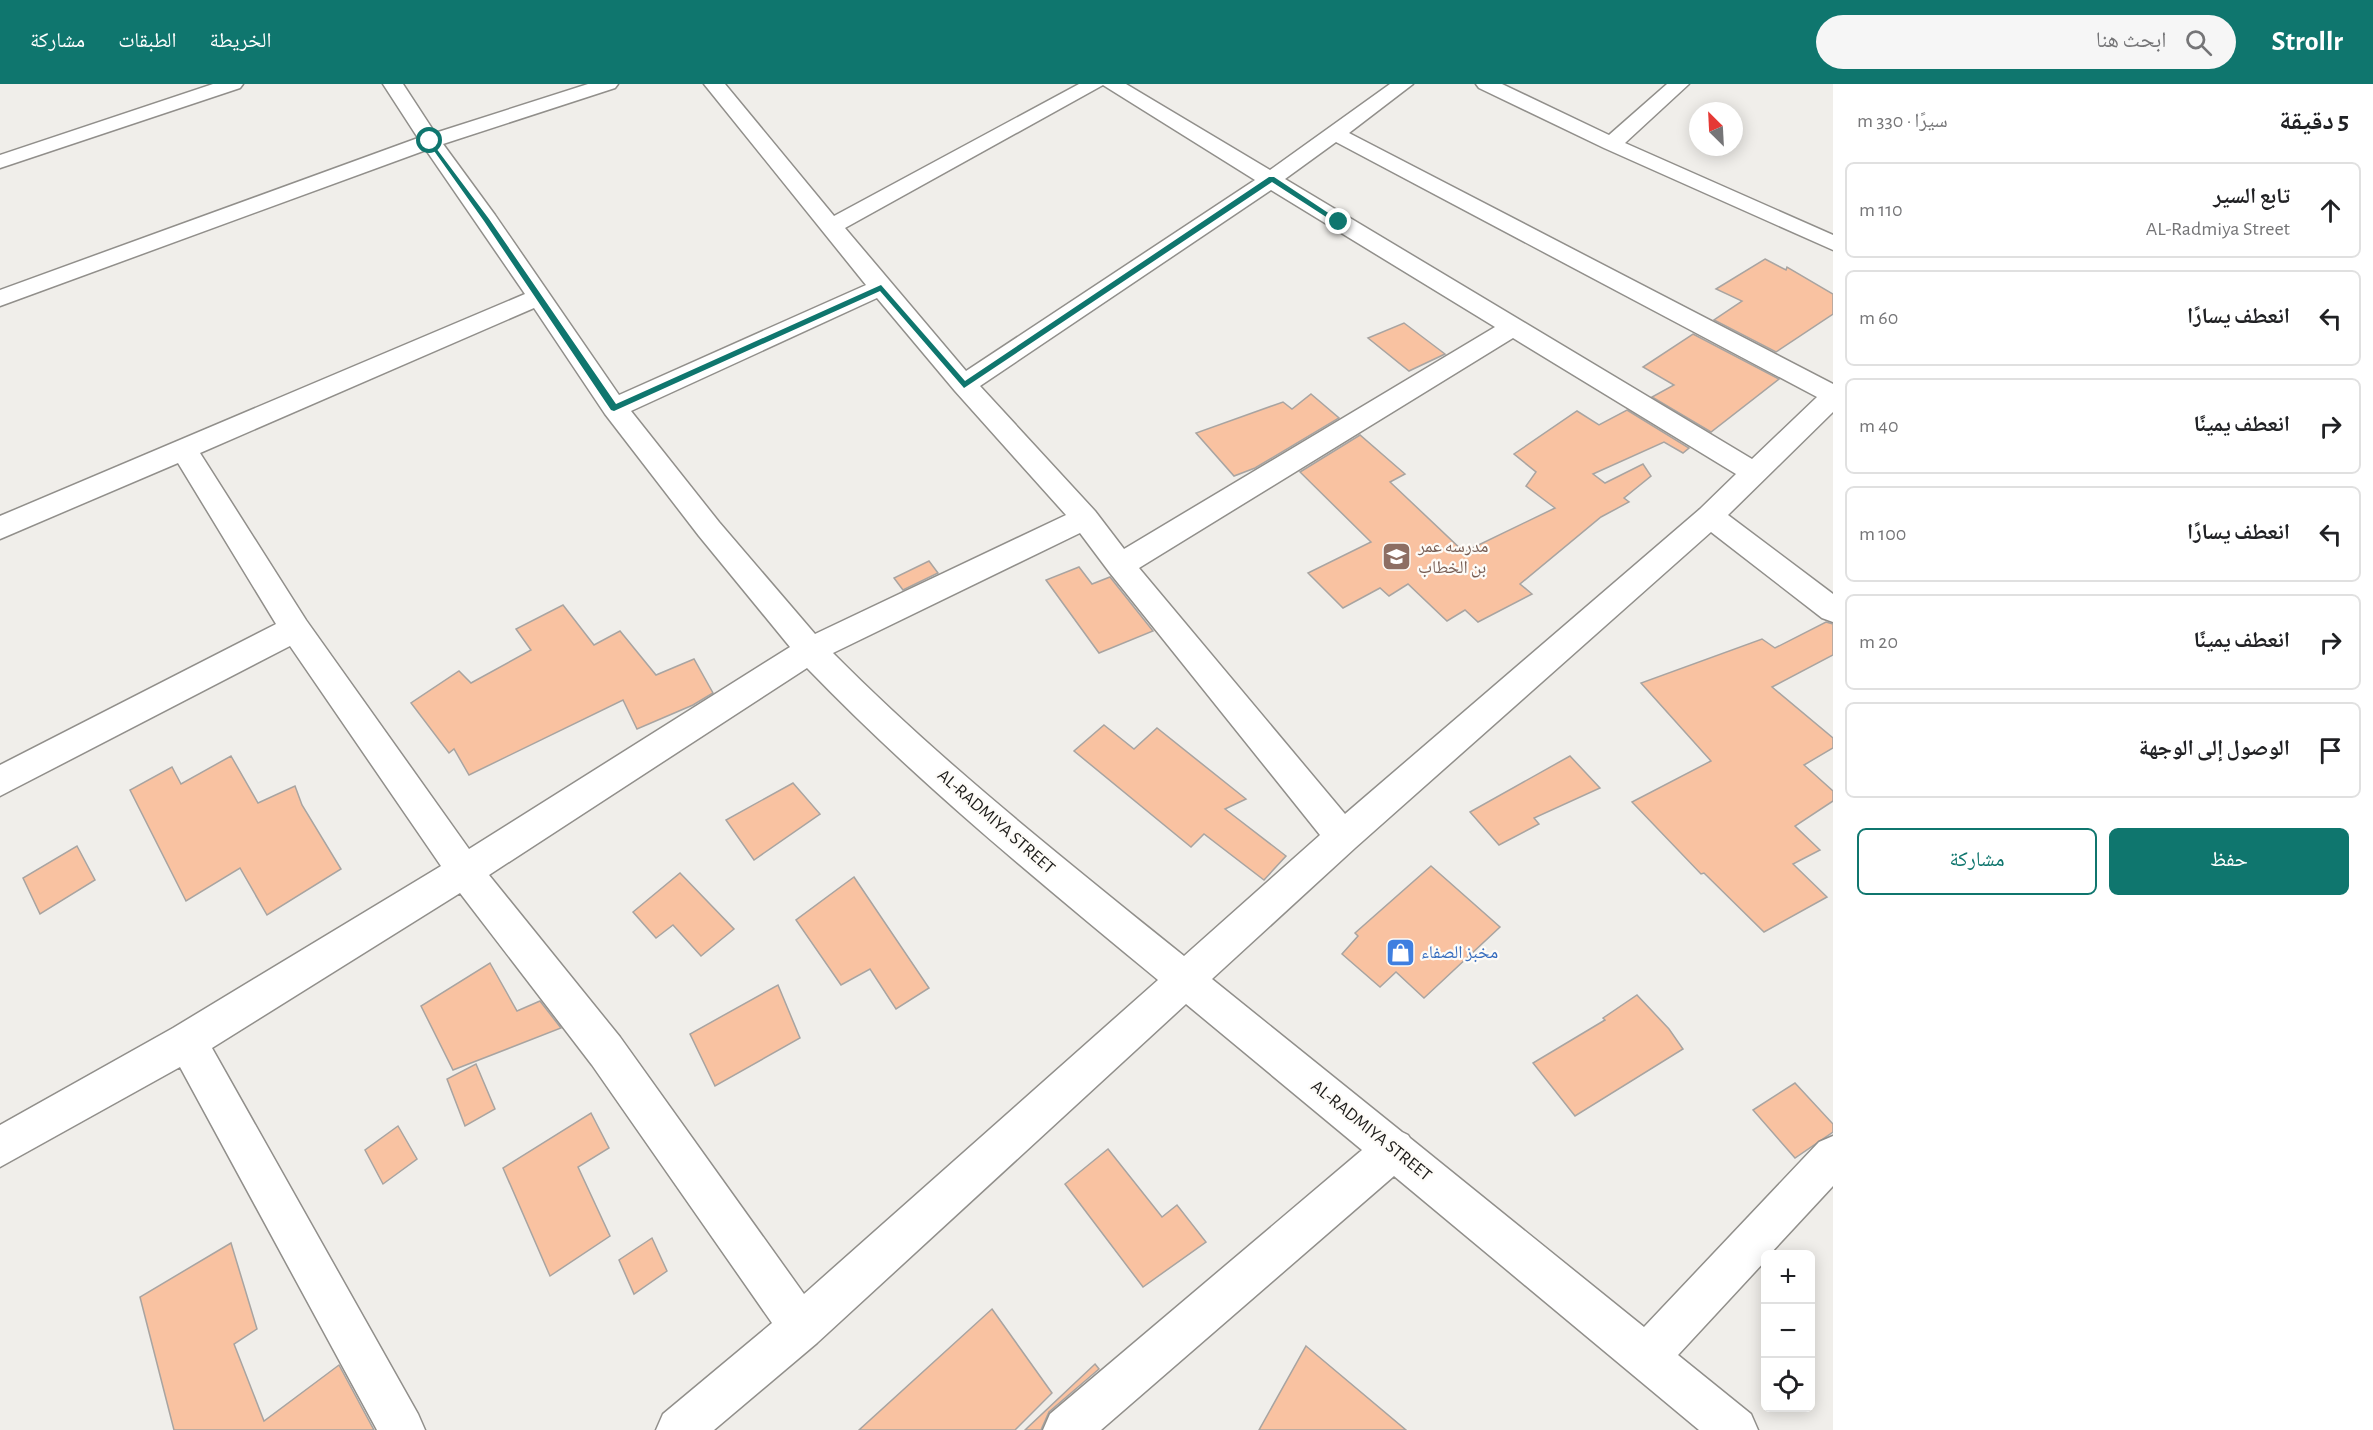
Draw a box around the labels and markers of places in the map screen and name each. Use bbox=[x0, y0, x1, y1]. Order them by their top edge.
place label: مدرسه عمر بن الخطاب bbox=[1417, 538, 1488, 578]
school or university icon: مدرسه عمر بن الخطاب bbox=[1381, 541, 1413, 573]
shop icon: مخبز الصفاء bbox=[1384, 937, 1416, 969]
place label: مخبز الصفاء bbox=[1421, 944, 1498, 963]

